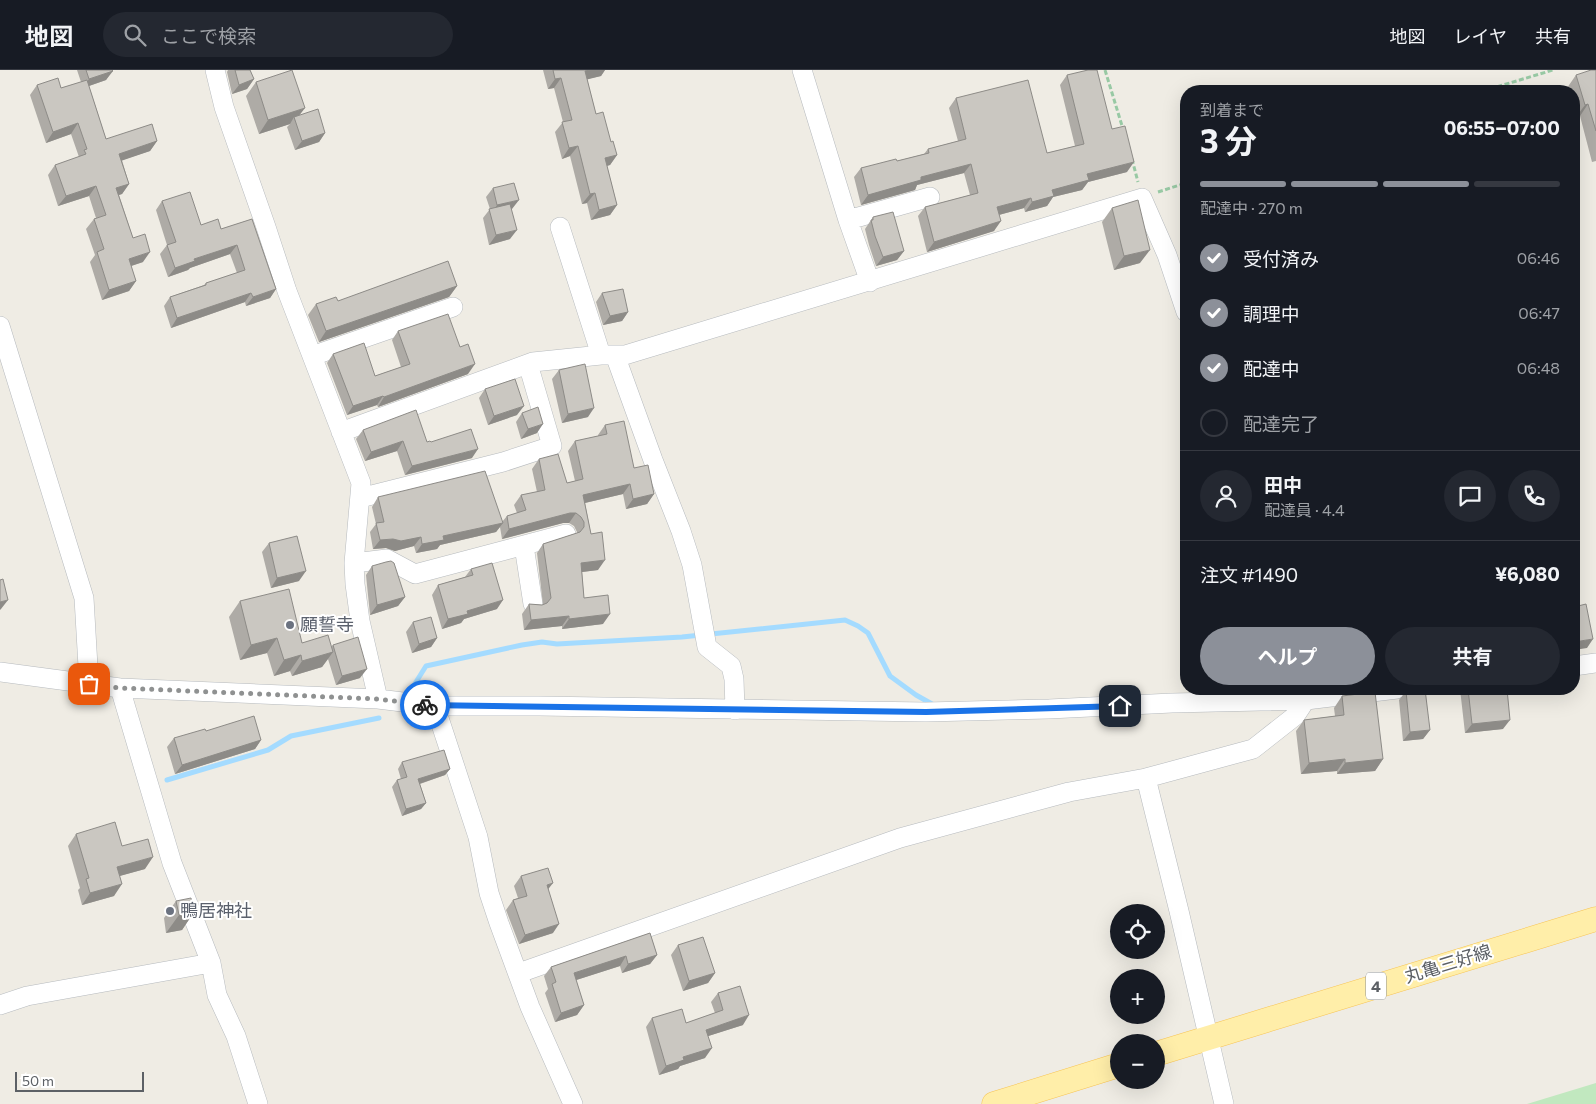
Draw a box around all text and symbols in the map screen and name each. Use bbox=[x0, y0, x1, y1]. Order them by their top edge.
search box bbox=[103, 12, 453, 57]
text: 地図 bbox=[25, 21, 73, 50]
icon: search bbox=[121, 21, 149, 49]
text: ここで検索 bbox=[161, 24, 256, 47]
text: 地図 bbox=[1390, 25, 1426, 47]
text: レイヤ bbox=[1454, 25, 1507, 47]
text: 共有 bbox=[1535, 25, 1571, 47]
text: 到着まで bbox=[1200, 100, 1264, 119]
text: 06:55–07:00 bbox=[1444, 116, 1560, 139]
text: 3 分 bbox=[1200, 120, 1257, 160]
text: 配達中 · 270 m bbox=[1200, 198, 1303, 217]
icon: check bbox=[1200, 244, 1228, 272]
text: 受付済み bbox=[1243, 247, 1319, 270]
text: 06:46 bbox=[1517, 248, 1560, 267]
icon: check bbox=[1200, 299, 1228, 327]
text: 調理中 bbox=[1243, 302, 1300, 325]
text: 06:47 bbox=[1518, 303, 1560, 322]
icon: check bbox=[1200, 354, 1228, 382]
text: 配達中 bbox=[1243, 357, 1300, 380]
text: 06:48 bbox=[1517, 358, 1560, 377]
text: 配達完了 bbox=[1243, 412, 1319, 435]
button: person bbox=[1200, 470, 1252, 522]
button: chat bbox=[1444, 470, 1496, 522]
button: phone bbox=[1508, 470, 1560, 522]
text: 田中 bbox=[1264, 473, 1302, 496]
text: 配達員 · 4.4 bbox=[1264, 500, 1345, 519]
text: ¥6,080 bbox=[1495, 562, 1560, 585]
text: 注文 #1490 bbox=[1200, 563, 1298, 586]
place label: 願誓寺 bbox=[300, 613, 354, 635]
marker: 願誓寺 bbox=[284, 619, 296, 631]
button: ヘルプ bbox=[1200, 627, 1375, 685]
button: 共有 bbox=[1385, 627, 1560, 685]
pin bbox=[68, 663, 110, 705]
icon: bag bbox=[75, 670, 103, 698]
courier bbox=[400, 680, 450, 730]
pin bbox=[1099, 685, 1141, 727]
icon: bike bbox=[411, 691, 439, 719]
icon: home bbox=[1106, 692, 1134, 720]
place label: 鴨居神社 bbox=[180, 899, 252, 921]
map controls bbox=[1110, 904, 1165, 1089]
button: locate bbox=[1110, 904, 1165, 959]
marker: 鴨居神社 bbox=[164, 905, 176, 917]
street label: 丸亀三好線 bbox=[1401, 939, 1494, 987]
button: + bbox=[1110, 969, 1165, 1024]
road number: 4 bbox=[1366, 972, 1386, 999]
button: − bbox=[1110, 1034, 1165, 1089]
scale bar bbox=[15, 1069, 144, 1092]
text: 50 m bbox=[22, 1072, 54, 1089]

